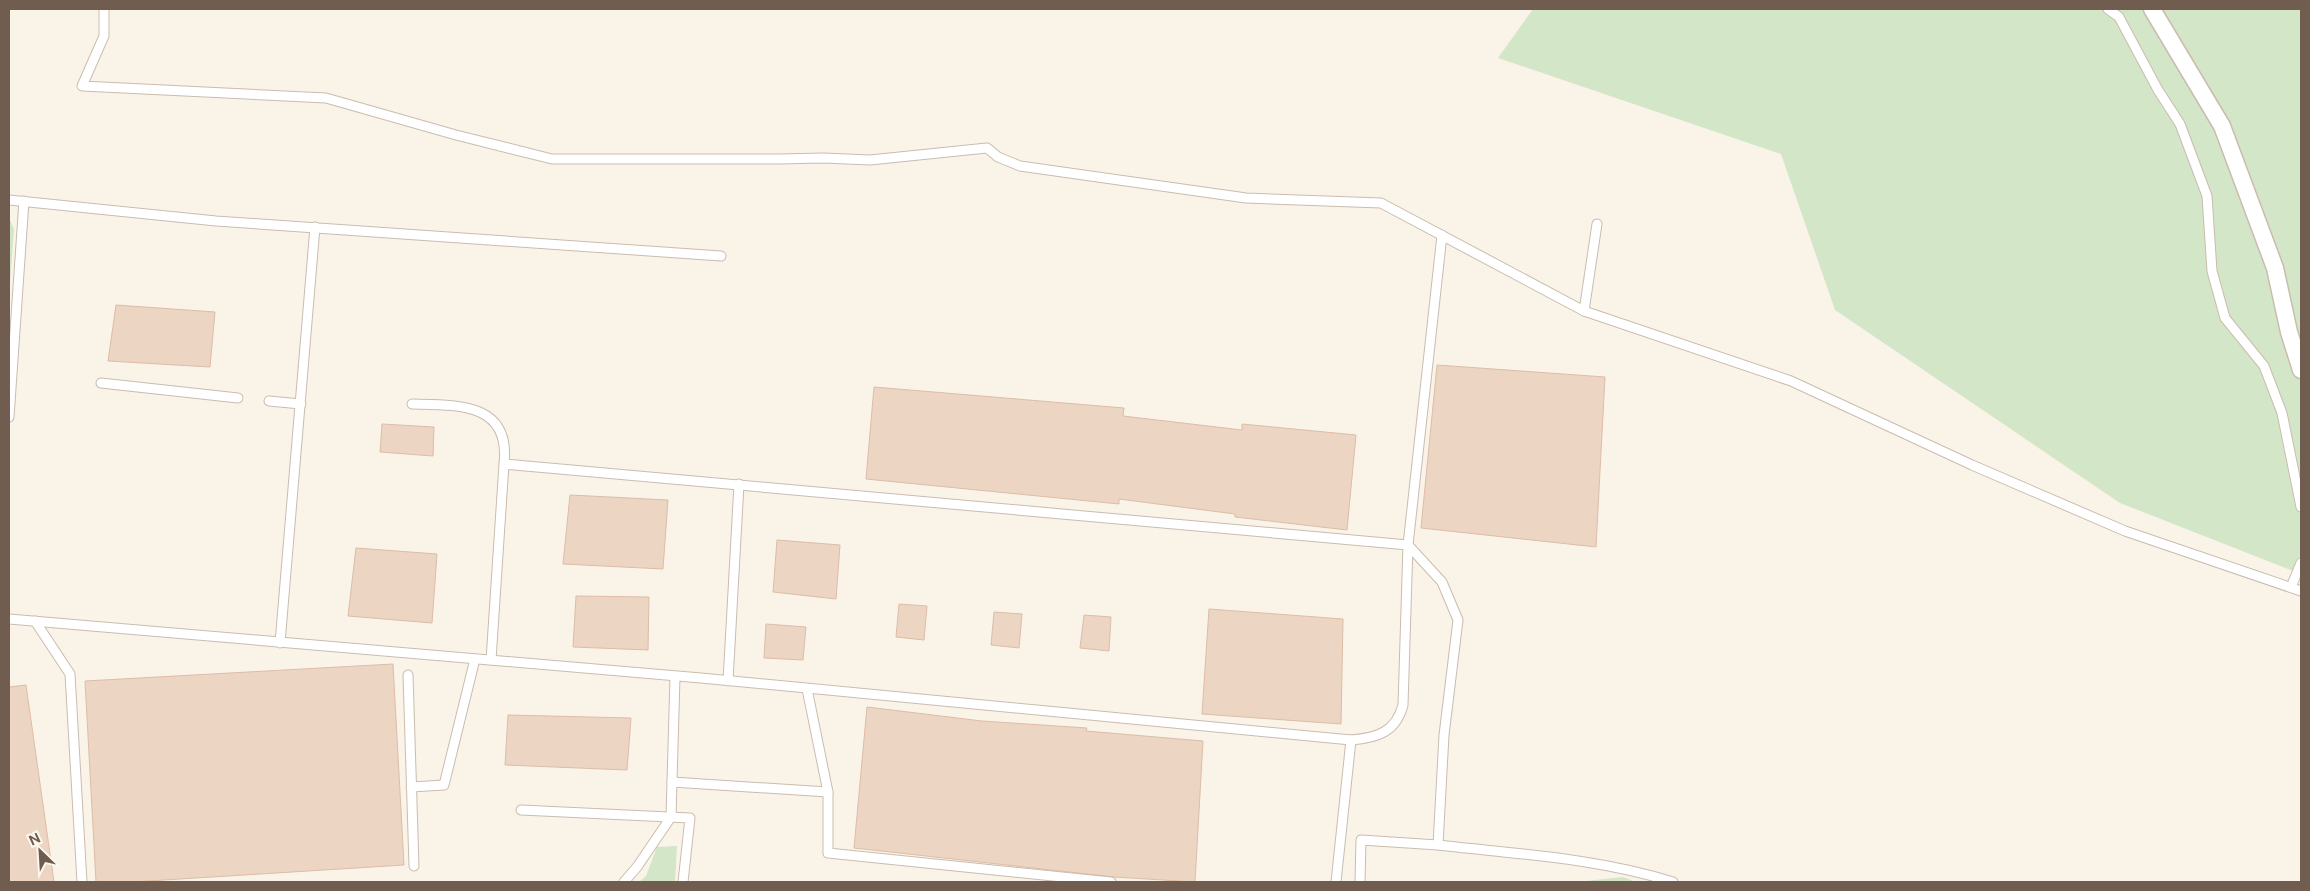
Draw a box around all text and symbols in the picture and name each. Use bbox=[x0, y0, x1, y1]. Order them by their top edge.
north arrow bbox=[15, 826, 65, 876]
text: N bbox=[26, 830, 43, 849]

